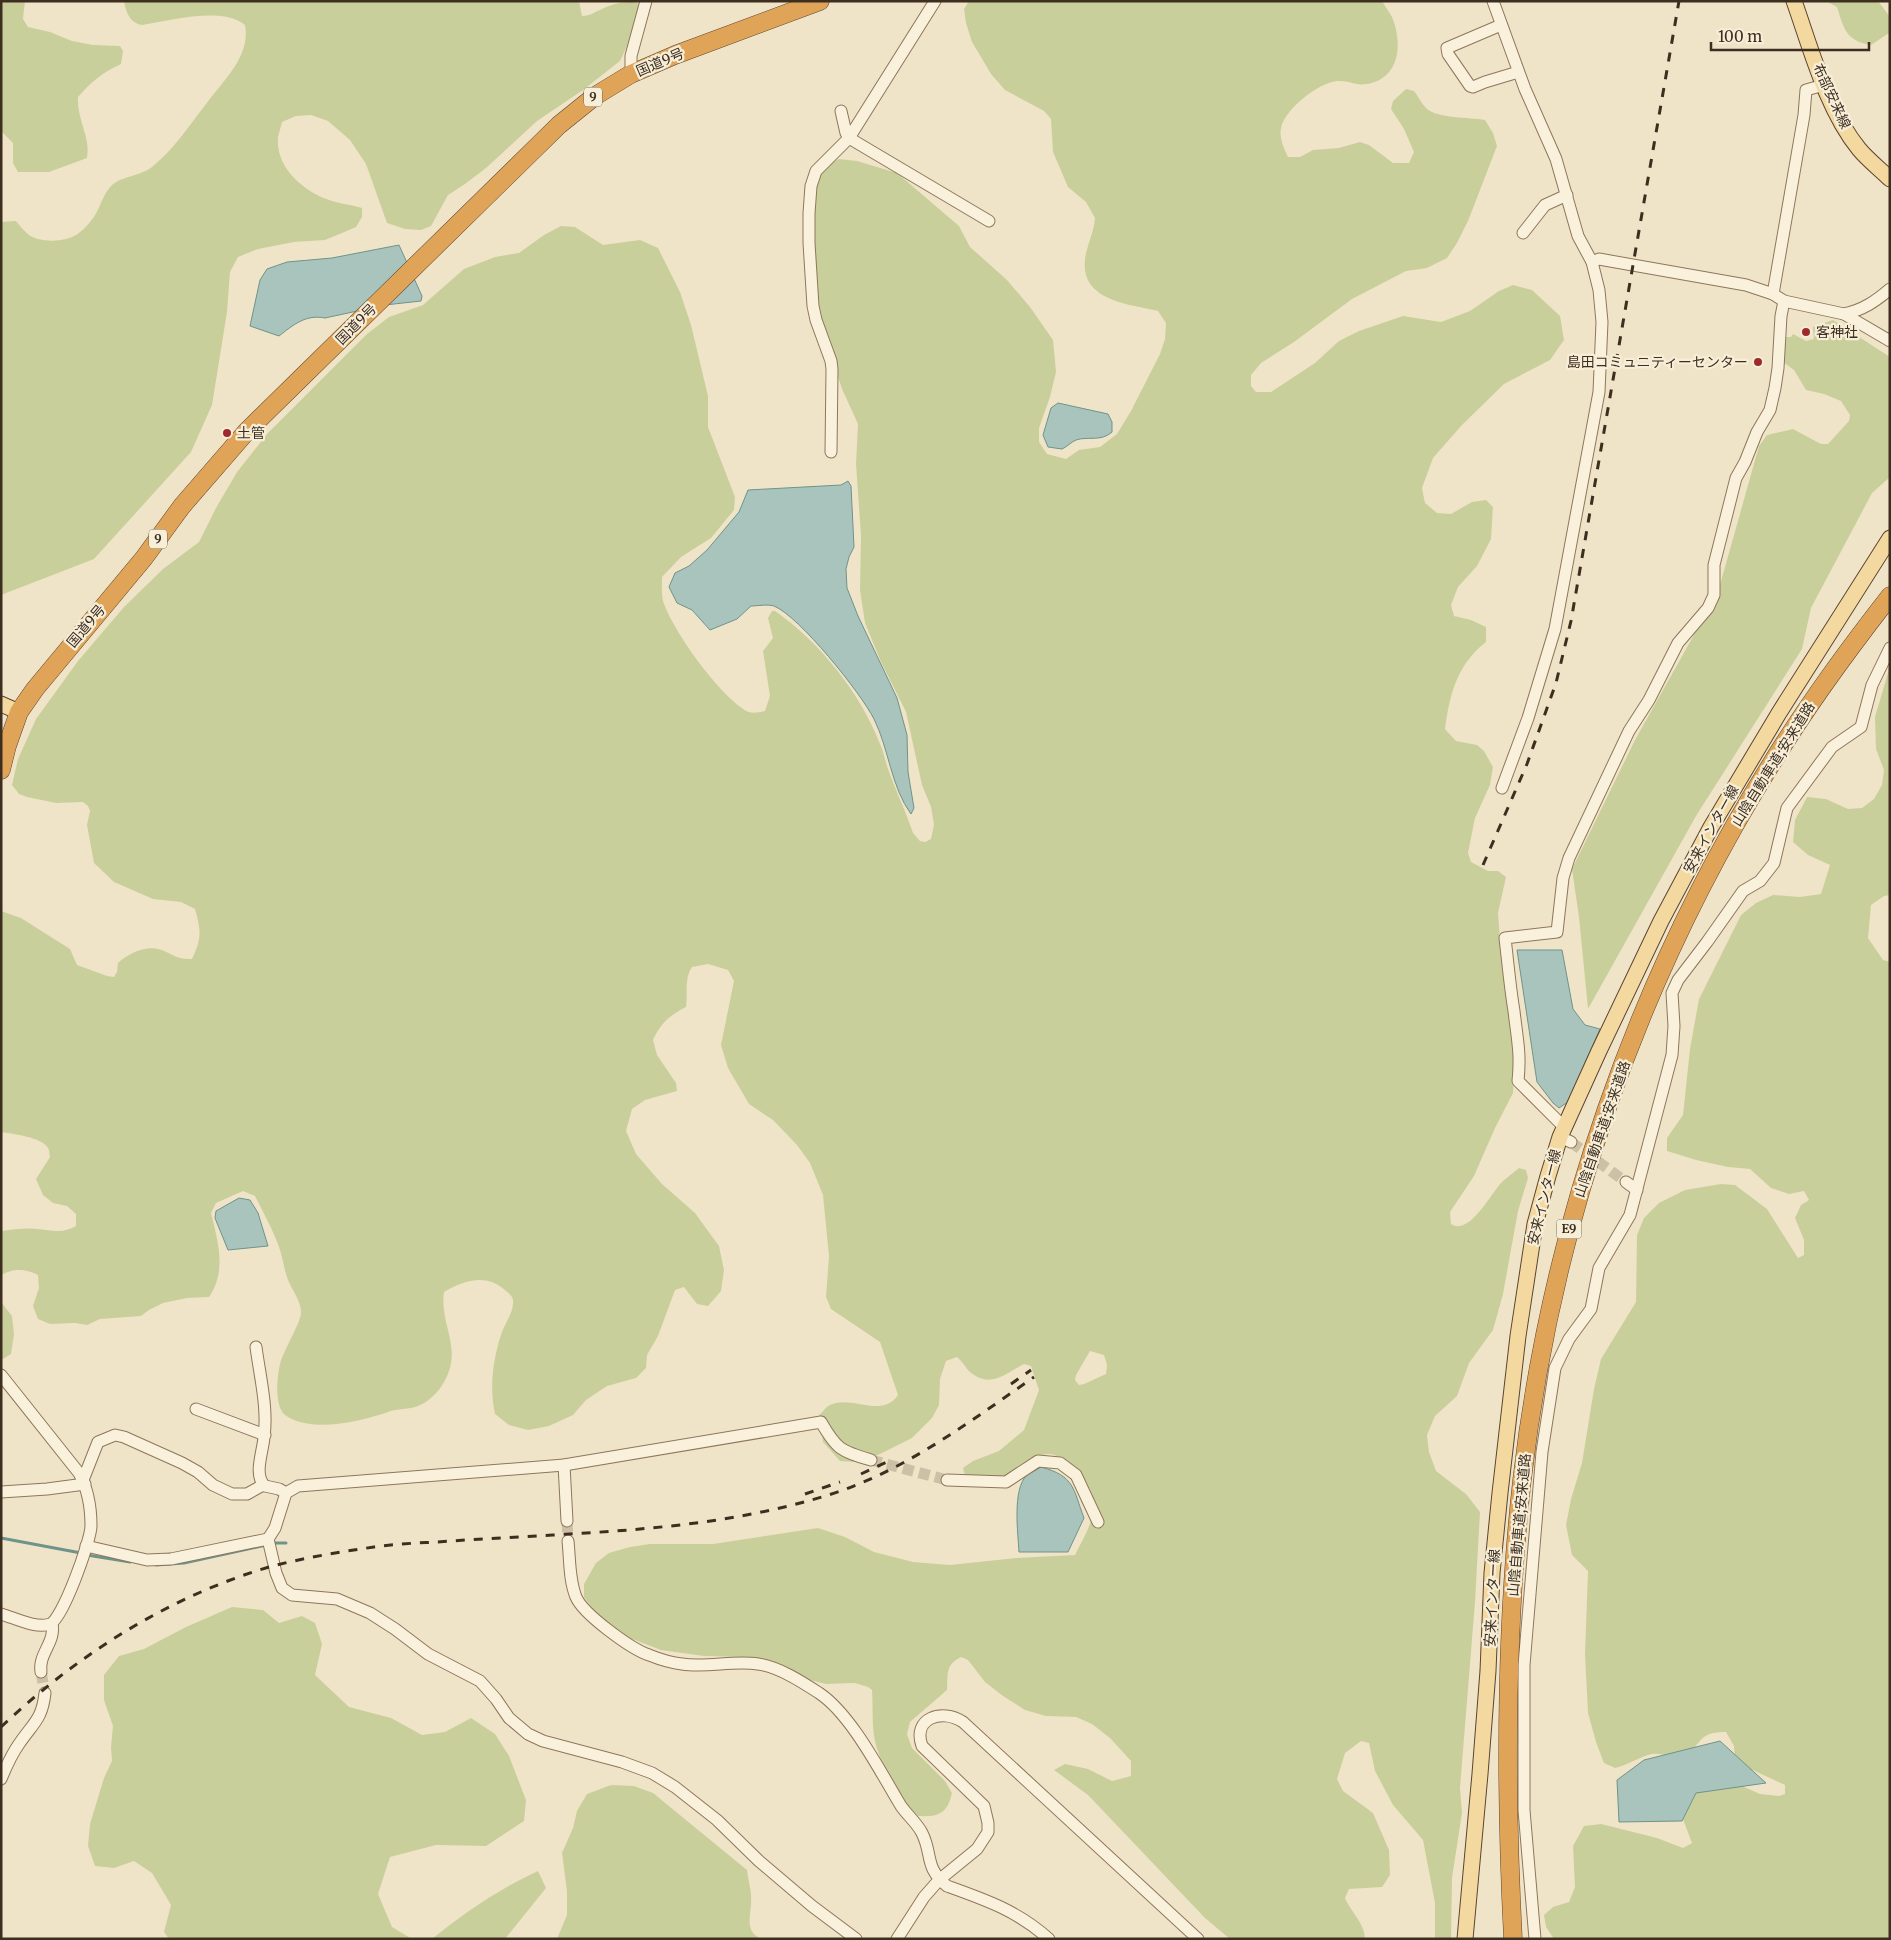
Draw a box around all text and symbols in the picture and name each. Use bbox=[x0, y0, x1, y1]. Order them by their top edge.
scale bar bbox=[1711, 20, 1868, 52]
text: 100 m bbox=[1718, 27, 1762, 46]
street label: 国道9号 bbox=[633, 44, 687, 80]
street label: 布部安来線 bbox=[1809, 60, 1855, 132]
road number: 9 bbox=[584, 88, 602, 106]
street label: 国道9号 bbox=[332, 300, 380, 348]
place label: 客神社 bbox=[1816, 323, 1858, 341]
marker: 客神社 bbox=[1800, 326, 1812, 338]
place label: 島田コミュニティーセンター bbox=[1567, 353, 1748, 371]
marker: 島田コミュニティーセンター bbox=[1752, 356, 1764, 368]
place label: 土管 bbox=[237, 424, 265, 442]
marker: 土管 bbox=[221, 427, 233, 439]
road number: 9 bbox=[149, 530, 167, 548]
street label: 国道9号 bbox=[63, 601, 109, 651]
street label: 山陰自動車道;安来道路 bbox=[1727, 698, 1819, 830]
street label: 安来インター線 bbox=[1679, 782, 1743, 876]
street label: 山陰自動車道;安来道路 bbox=[1570, 1058, 1634, 1200]
street label: 安来インター線 bbox=[1523, 1147, 1565, 1247]
road number: E9 bbox=[1556, 1220, 1582, 1238]
street label: 山陰自動車道;安来道路 bbox=[1504, 1453, 1534, 1597]
street label: 安来インター線 bbox=[1480, 1549, 1504, 1647]

